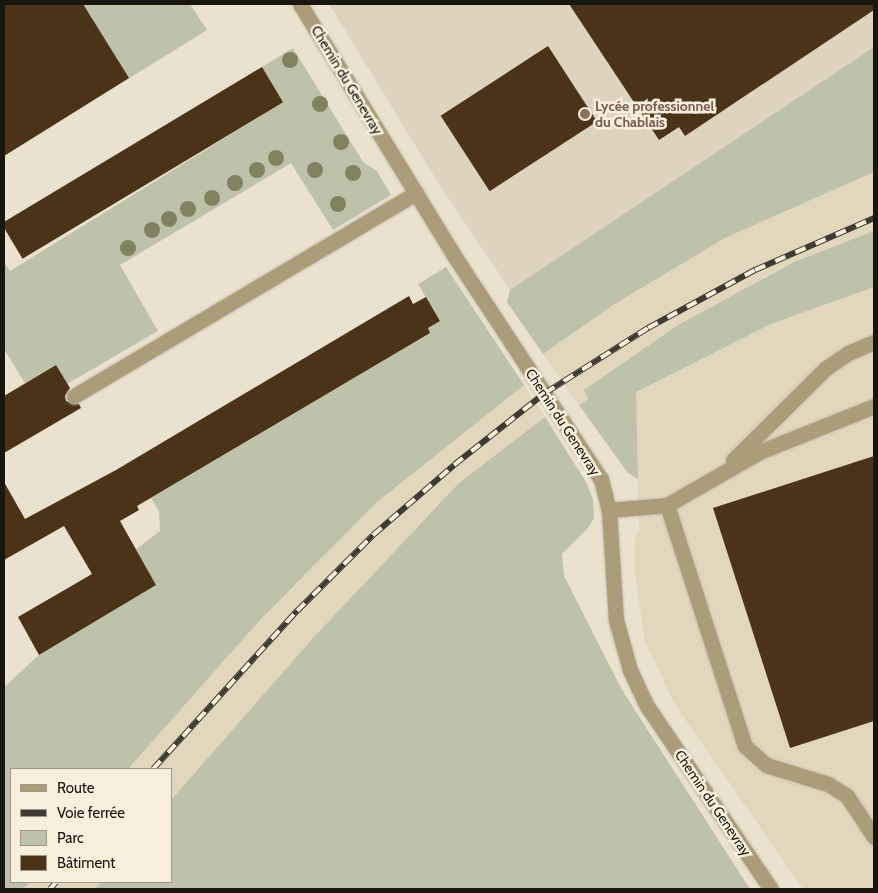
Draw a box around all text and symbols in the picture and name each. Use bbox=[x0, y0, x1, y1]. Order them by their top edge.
street label: Chemin du Genevray bbox=[308, 23, 386, 137]
place label: Lycée professionnel du Chablais bbox=[595, 98, 714, 130]
marker: Lycée professionnel du Chablais bbox=[579, 108, 591, 120]
street label: Chemin du Genevray bbox=[522, 365, 604, 479]
street label: Chemin du Genevray bbox=[671, 747, 755, 859]
legend bbox=[10, 768, 172, 883]
text: Route bbox=[57, 779, 95, 797]
text: Voie ferrée bbox=[57, 804, 125, 822]
text: Parc bbox=[57, 829, 84, 847]
text: Bâtiment bbox=[57, 854, 115, 872]

